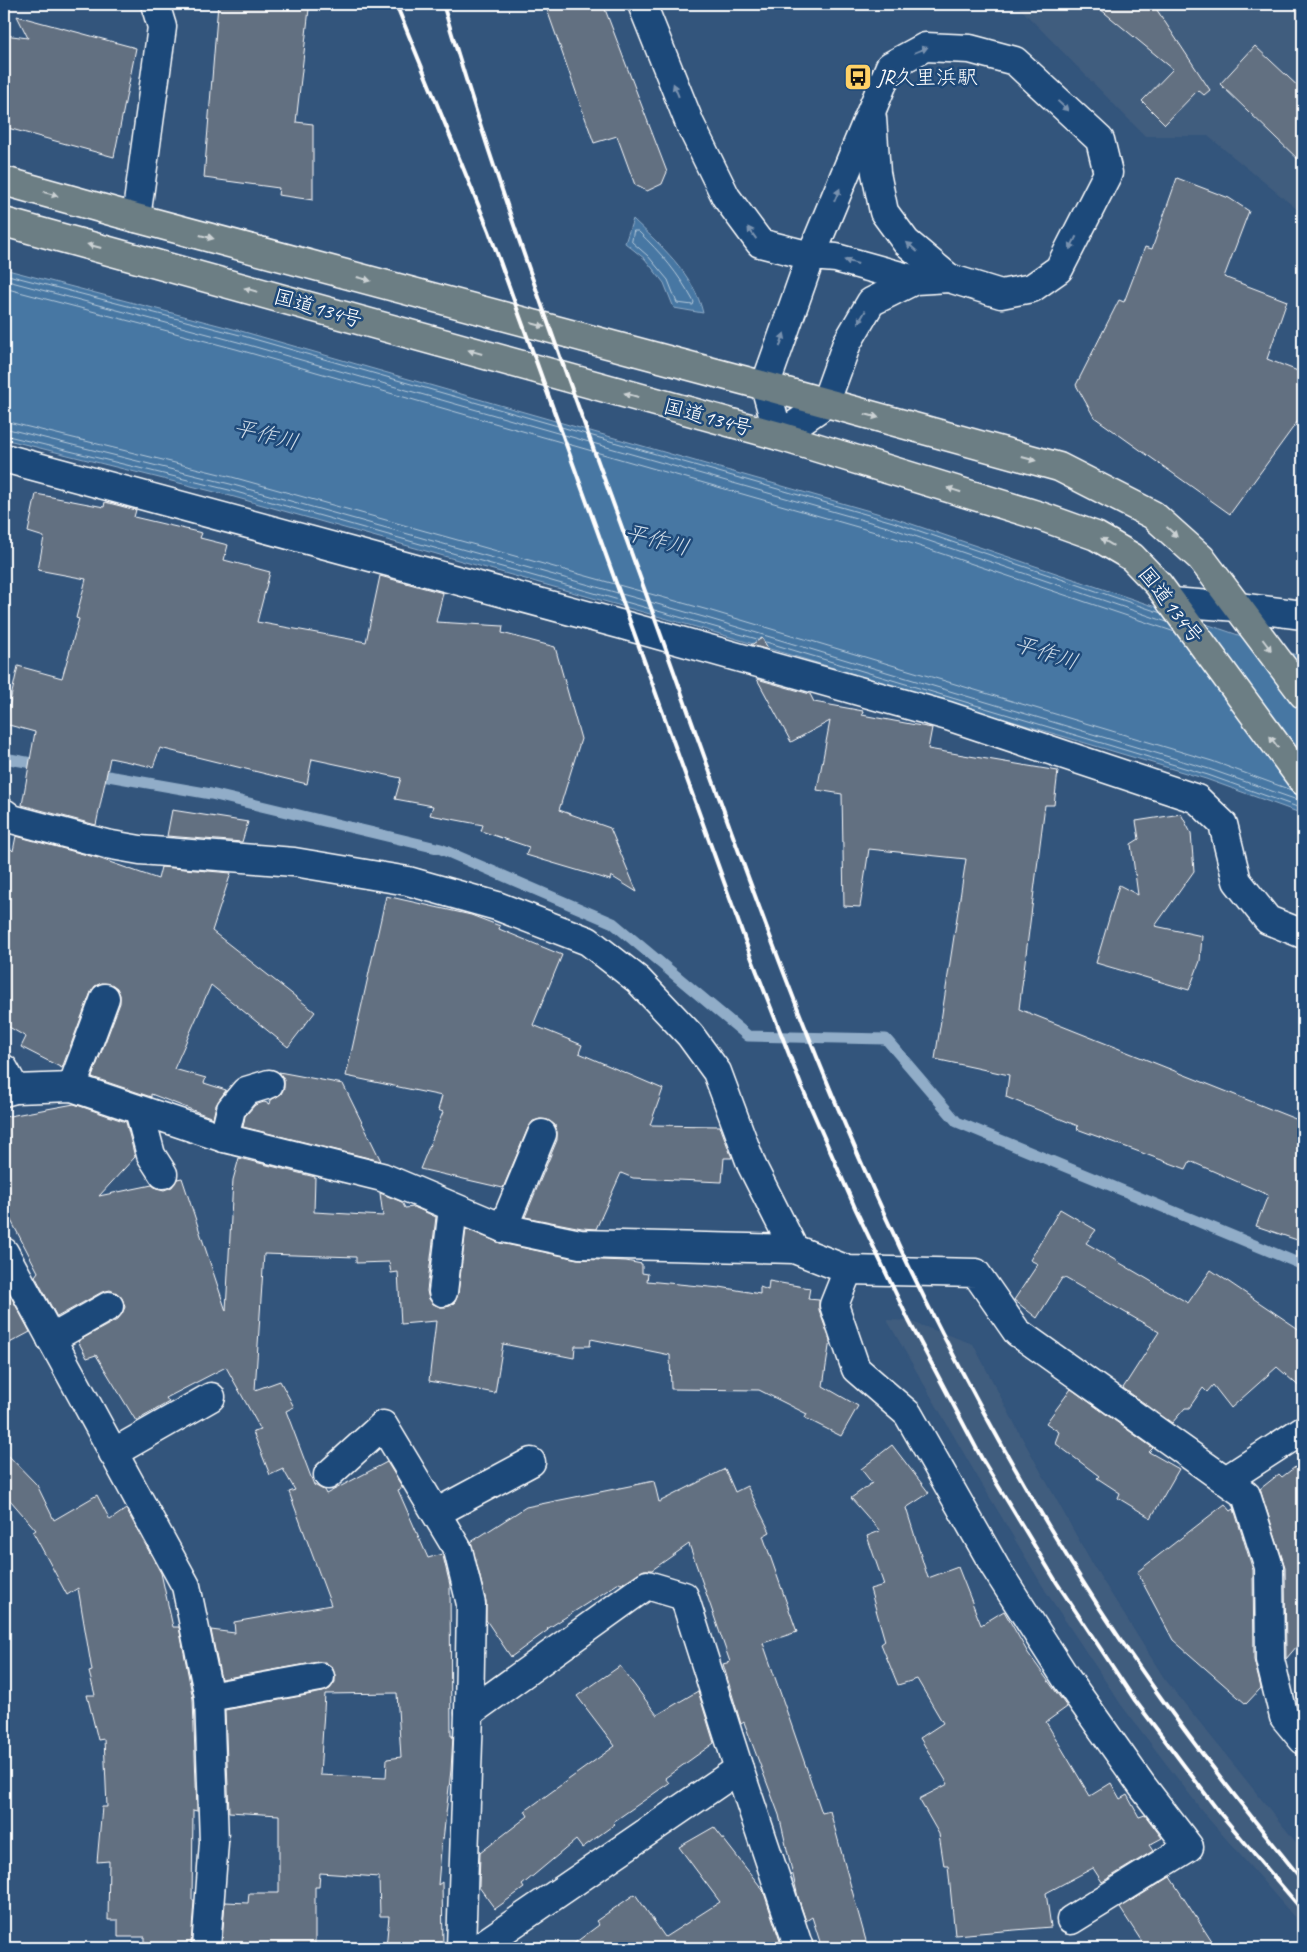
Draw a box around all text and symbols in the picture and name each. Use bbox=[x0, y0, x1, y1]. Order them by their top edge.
one-way arrow bbox=[914, 46, 929, 54]
bus stop icon: JR久里浜駅 bbox=[843, 62, 873, 92]
place label: JR久里浜駅 bbox=[876, 64, 978, 90]
one-way arrow bbox=[672, 82, 679, 97]
one-way arrow bbox=[1057, 100, 1069, 112]
one-way arrow bbox=[833, 187, 841, 202]
one-way arrow bbox=[43, 191, 58, 199]
one-way arrow bbox=[747, 226, 757, 239]
one-way arrow bbox=[200, 234, 215, 242]
one-way arrow bbox=[1068, 236, 1076, 250]
one-way arrow bbox=[906, 241, 918, 253]
one-way arrow bbox=[86, 242, 101, 250]
one-way arrow bbox=[843, 257, 858, 265]
one-way arrow bbox=[357, 275, 372, 283]
street label: 国道134号 bbox=[271, 283, 365, 333]
one-way arrow bbox=[243, 285, 258, 293]
one-way arrow bbox=[858, 310, 867, 323]
one-way arrow bbox=[531, 322, 546, 330]
one-way arrow bbox=[778, 332, 786, 347]
one-way arrow bbox=[467, 347, 482, 355]
one-way arrow bbox=[624, 391, 639, 399]
street label: 国道134号 bbox=[661, 393, 755, 441]
one-way arrow bbox=[864, 412, 879, 420]
water label: 平作川 bbox=[231, 413, 301, 457]
one-way arrow bbox=[1021, 455, 1036, 463]
one-way arrow bbox=[946, 485, 961, 493]
water label: 平作川 bbox=[621, 518, 693, 562]
one-way arrow bbox=[1166, 526, 1178, 538]
one-way arrow bbox=[1101, 537, 1114, 547]
street label: 国道134号 bbox=[1133, 561, 1209, 649]
water label: 平作川 bbox=[1010, 629, 1082, 677]
one-way arrow bbox=[1262, 639, 1272, 652]
one-way arrow bbox=[1269, 735, 1279, 749]

